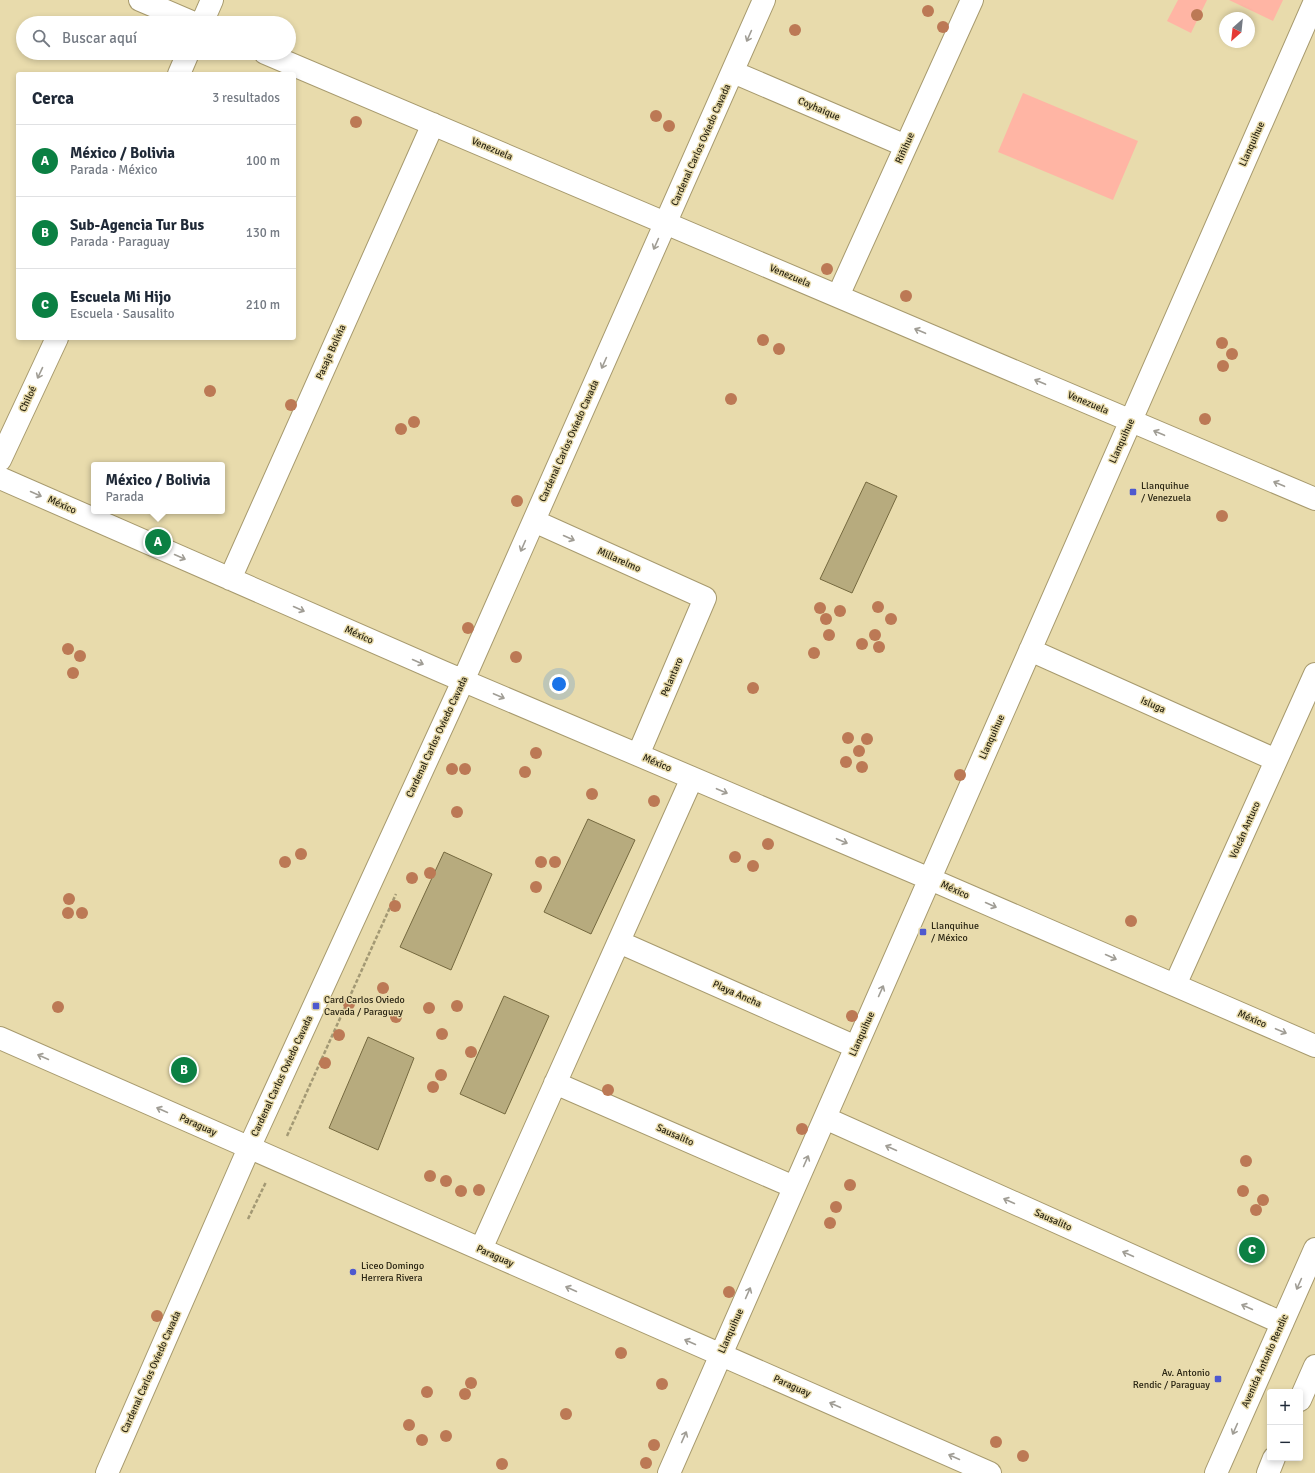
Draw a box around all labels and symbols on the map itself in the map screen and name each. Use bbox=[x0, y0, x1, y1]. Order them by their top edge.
north arrow bbox=[1219, 12, 1255, 48]
one-way arrow bbox=[744, 29, 752, 41]
street label: Cardenal Carlos Oviedo Cavada bbox=[669, 82, 733, 208]
street label: Coyhaique bbox=[796, 95, 842, 123]
street label: Llanquihue bbox=[1237, 120, 1267, 168]
street label: Riñihue bbox=[893, 131, 917, 165]
street label: Venezuela bbox=[470, 135, 514, 163]
one-way arrow bbox=[652, 238, 660, 250]
street label: Venezuela bbox=[768, 262, 812, 290]
street label: Pasaje Bolivia bbox=[314, 323, 348, 381]
one-way arrow bbox=[915, 327, 927, 334]
one-way arrow bbox=[600, 357, 607, 369]
one-way arrow bbox=[36, 367, 43, 379]
street label: Cardenal Carlos Oviedo Cavada bbox=[537, 378, 601, 504]
one-way arrow bbox=[1034, 378, 1046, 385]
street label: Chiloé bbox=[17, 384, 39, 414]
street label: Venezuela bbox=[1066, 389, 1110, 417]
street label: Llanquihue bbox=[1107, 417, 1137, 465]
one-way arrow bbox=[1154, 429, 1166, 436]
one-way arrow bbox=[1274, 479, 1286, 487]
place label: Llanquihue / Venezuela bbox=[1141, 480, 1191, 504]
marker: Llanquihue / Venezuela bbox=[1128, 487, 1138, 497]
one-way arrow bbox=[29, 490, 41, 498]
street label: México bbox=[46, 493, 78, 517]
pin: A bbox=[145, 527, 171, 557]
one-way arrow bbox=[563, 535, 575, 542]
one-way arrow bbox=[519, 540, 526, 552]
street label: Millarelmo bbox=[595, 545, 643, 575]
one-way arrow bbox=[174, 554, 186, 561]
one-way arrow bbox=[293, 606, 305, 613]
street label: México bbox=[343, 623, 375, 647]
street label: Pelantaro bbox=[658, 656, 686, 698]
one-way arrow bbox=[412, 658, 424, 666]
your location bbox=[549, 674, 569, 694]
street label: Cardenal Carlos Oviedo Cavada bbox=[404, 675, 470, 799]
one-way arrow bbox=[493, 693, 505, 701]
street label: Isluga bbox=[1139, 694, 1167, 716]
street label: Llanquihue bbox=[977, 713, 1007, 761]
street label: México bbox=[641, 752, 673, 774]
one-way arrow bbox=[716, 787, 728, 795]
street label: Volcán Antuco bbox=[1227, 800, 1263, 860]
one-way arrow bbox=[836, 838, 848, 846]
street label: México bbox=[939, 878, 971, 902]
one-way arrow bbox=[985, 902, 997, 910]
place label: Llanquihue / México bbox=[931, 920, 979, 944]
marker: Llanquihue / México bbox=[918, 927, 928, 937]
one-way arrow bbox=[1104, 954, 1116, 962]
street label: Playa Ancha bbox=[711, 978, 763, 1010]
one-way arrow bbox=[878, 985, 885, 997]
place label: Card Carlos Oviedo Cavada / Paraguay bbox=[324, 994, 405, 1018]
marker: Card Carlos Oviedo Cavada / Paraguay bbox=[311, 1001, 321, 1011]
street label: México bbox=[1236, 1008, 1268, 1030]
street label: Llanquihue bbox=[847, 1010, 877, 1058]
street label: Cardenal Carlos Oviedo Cavada bbox=[249, 1014, 315, 1138]
one-way arrow bbox=[1275, 1028, 1287, 1035]
one-way arrow bbox=[38, 1053, 50, 1060]
pin: B bbox=[171, 1055, 197, 1085]
one-way arrow bbox=[157, 1105, 169, 1113]
street label: Paraguay bbox=[178, 1111, 219, 1139]
street label: Sausalito bbox=[654, 1121, 696, 1149]
one-way arrow bbox=[885, 1143, 897, 1151]
one-way arrow bbox=[803, 1155, 810, 1167]
one-way arrow bbox=[1004, 1197, 1016, 1204]
street label: Sausalito bbox=[1032, 1206, 1074, 1234]
pin: C bbox=[1239, 1235, 1265, 1265]
street label: Paraguay bbox=[475, 1242, 516, 1270]
one-way arrow bbox=[1122, 1250, 1134, 1257]
place label: Liceo Domingo Herrera Rivera bbox=[361, 1260, 424, 1284]
marker: Liceo Domingo Herrera Rivera bbox=[348, 1267, 358, 1277]
one-way arrow bbox=[1295, 1278, 1302, 1290]
one-way arrow bbox=[566, 1285, 578, 1292]
one-way arrow bbox=[745, 1287, 752, 1299]
one-way arrow bbox=[1241, 1303, 1253, 1310]
street label: Llanquihue bbox=[716, 1307, 746, 1355]
street label: Cardenal Carlos Oviedo Cavada bbox=[119, 1309, 183, 1435]
street label: Avenida Antonio Rendic bbox=[1239, 1312, 1291, 1410]
one-way arrow bbox=[685, 1337, 697, 1345]
place label: Av. Antonio Rendic / Paraguay bbox=[1133, 1367, 1210, 1391]
street label: Paraguay bbox=[772, 1372, 813, 1400]
marker: Av. Antonio Rendic / Paraguay bbox=[1213, 1374, 1223, 1384]
one-way arrow bbox=[830, 1401, 842, 1408]
one-way arrow bbox=[1231, 1422, 1239, 1434]
one-way arrow bbox=[681, 1432, 689, 1444]
one-way arrow bbox=[949, 1453, 961, 1460]

